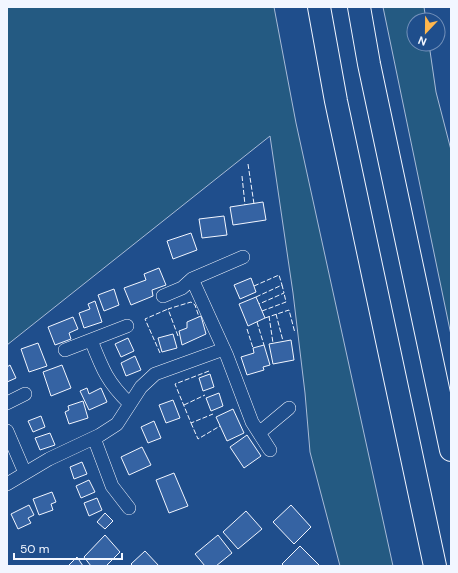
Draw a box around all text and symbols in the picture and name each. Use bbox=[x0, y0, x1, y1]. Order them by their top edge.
north arrow bbox=[406, 12, 446, 52]
text: N bbox=[416, 33, 429, 49]
scale bar bbox=[14, 535, 122, 561]
text: 50 m bbox=[20, 541, 49, 557]

